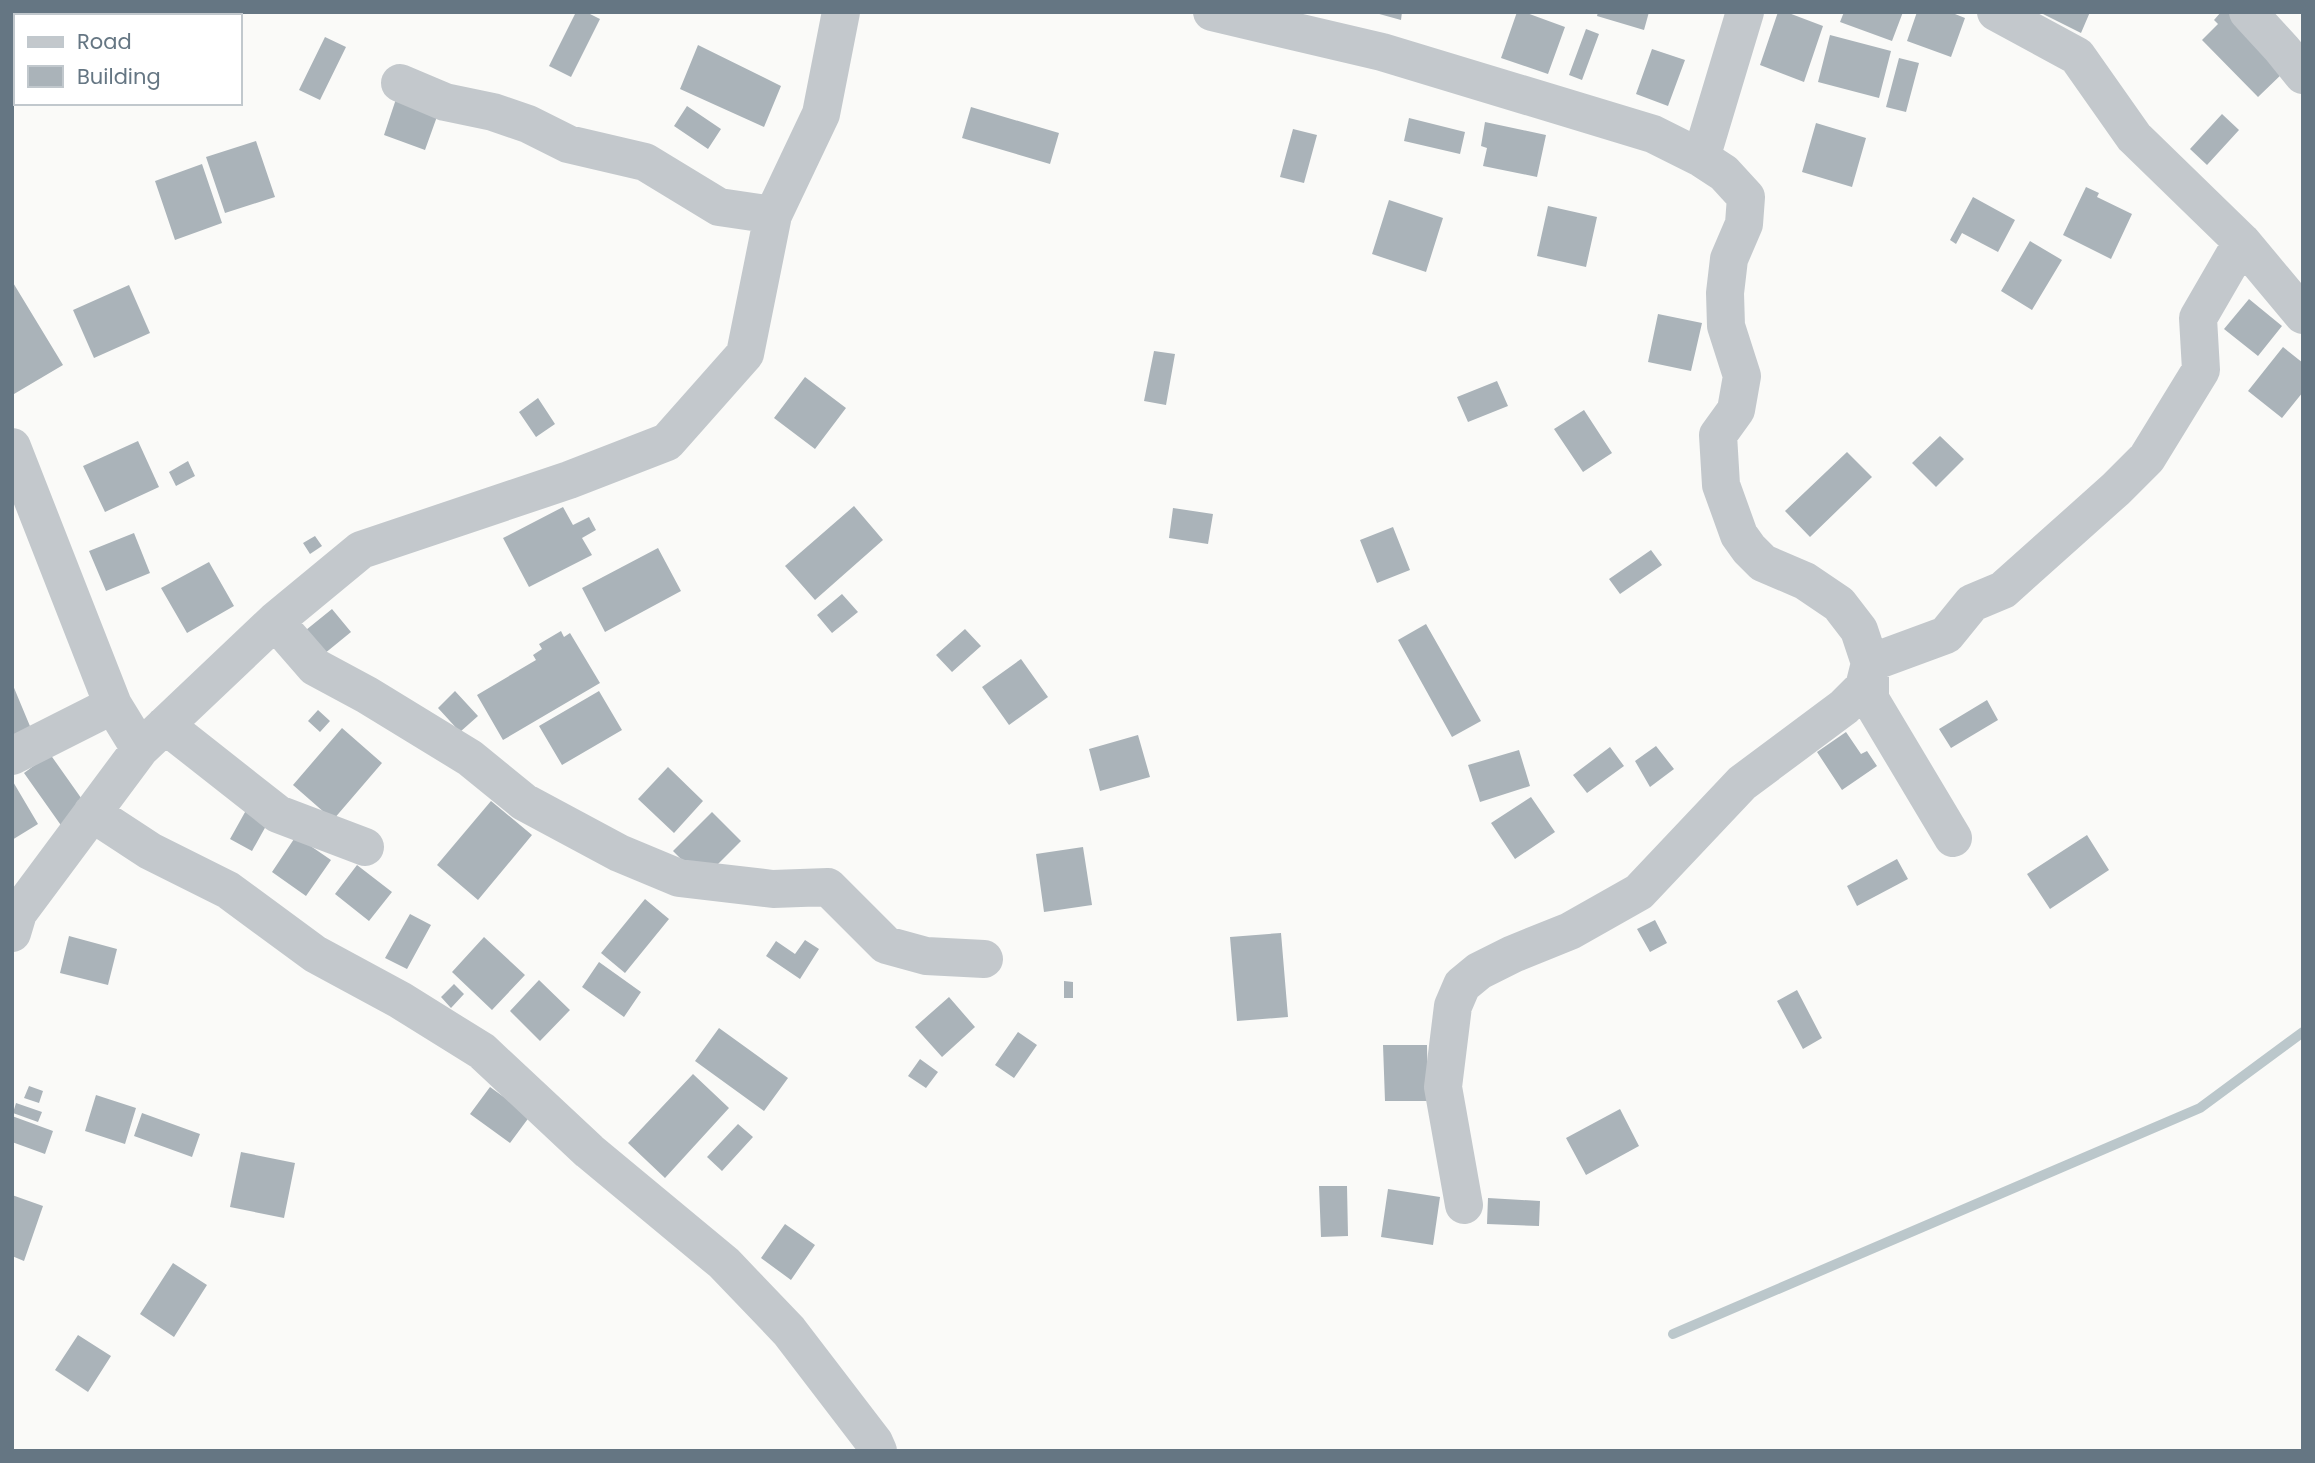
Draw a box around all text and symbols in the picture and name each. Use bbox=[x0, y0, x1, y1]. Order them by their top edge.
legend bbox=[14, 14, 242, 105]
text: Road bbox=[77, 27, 132, 56]
text: Building bbox=[77, 62, 161, 91]

